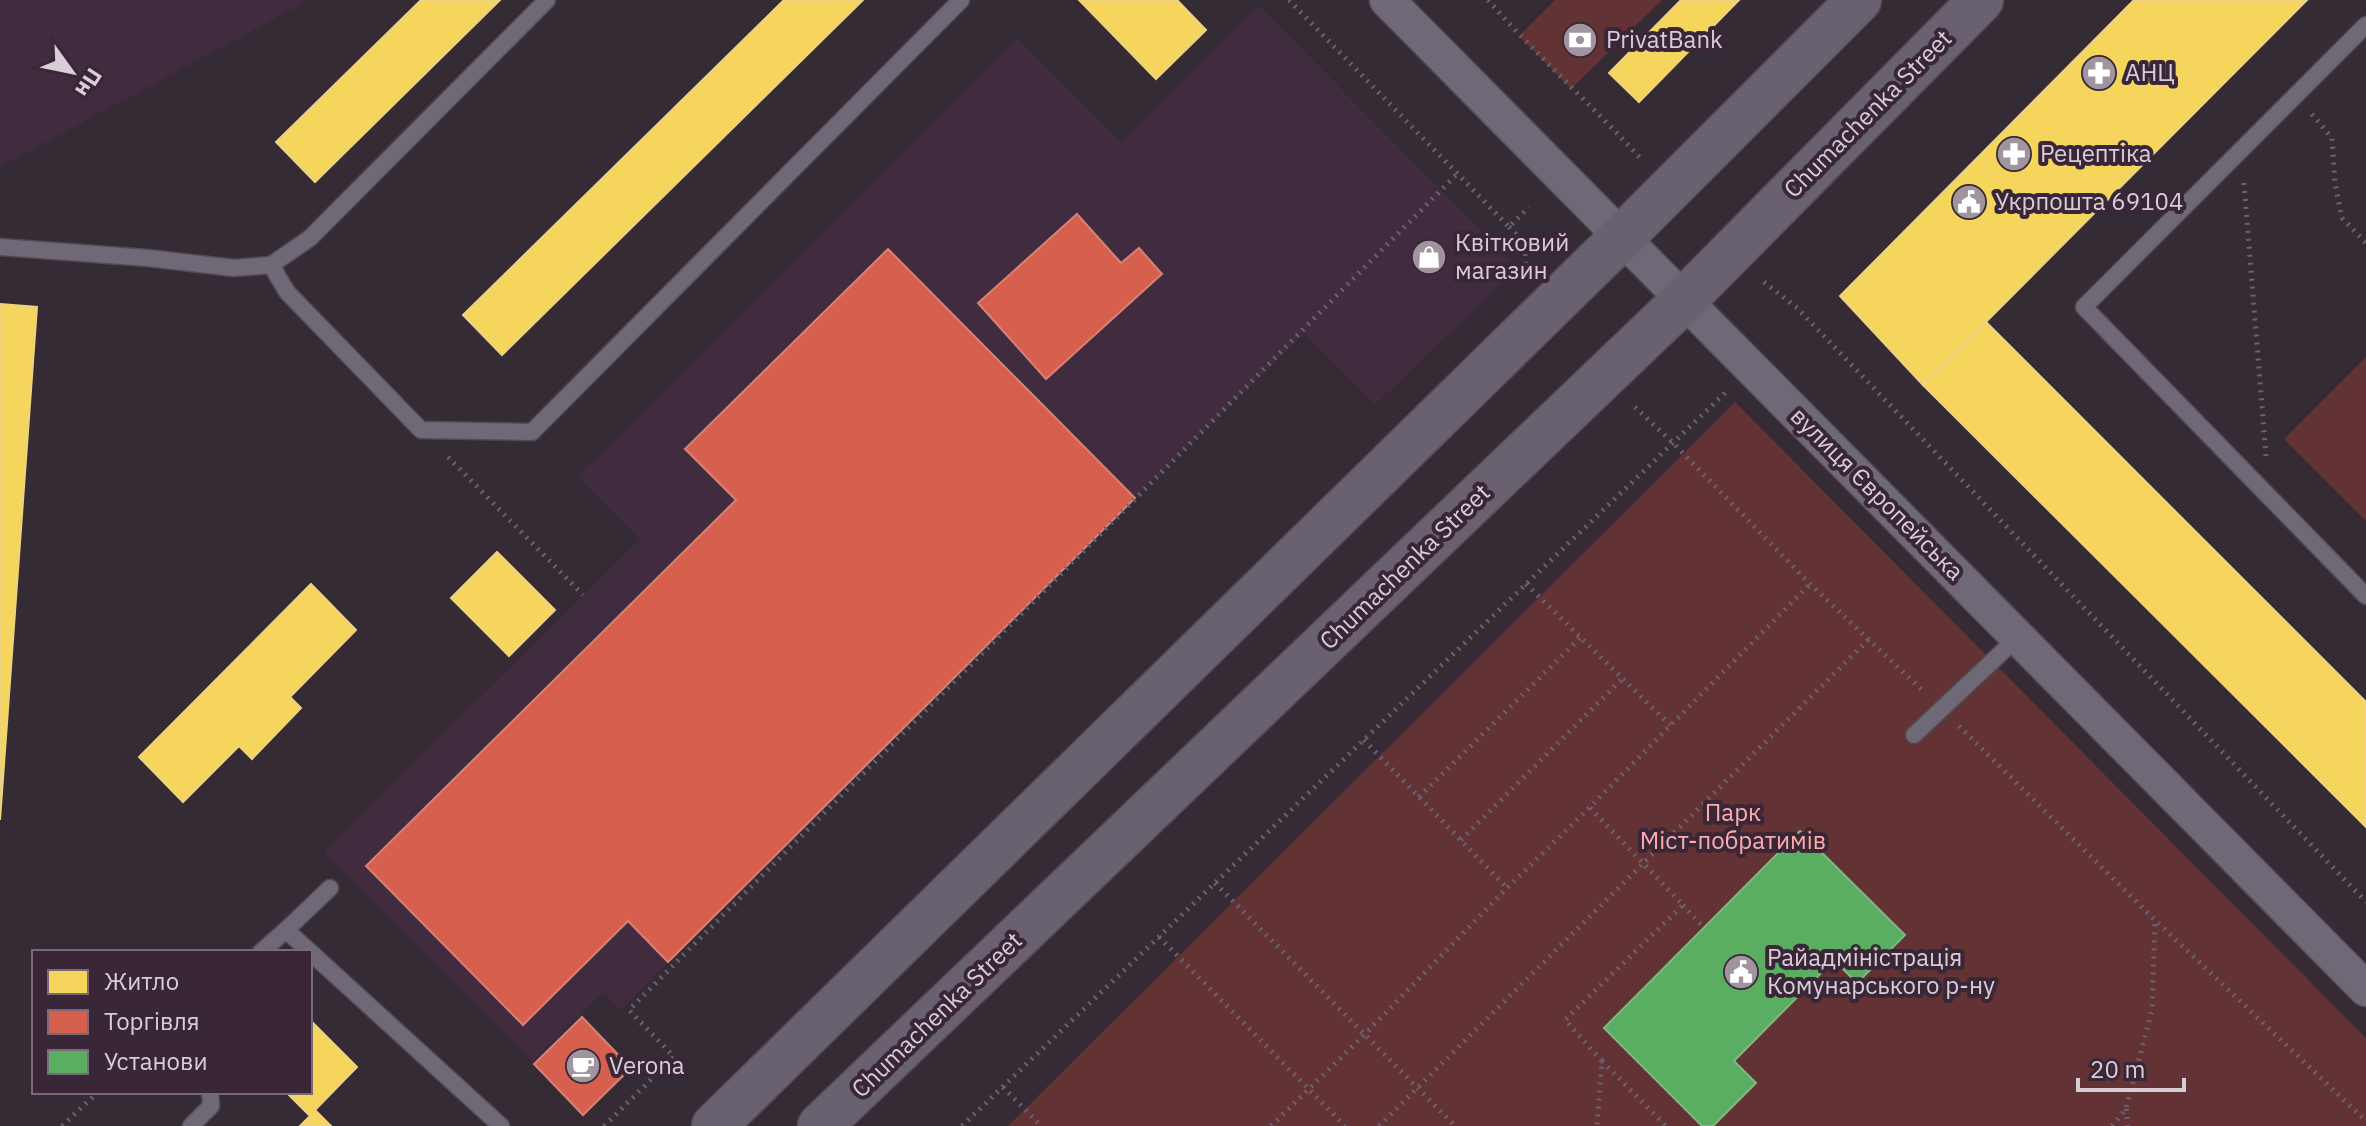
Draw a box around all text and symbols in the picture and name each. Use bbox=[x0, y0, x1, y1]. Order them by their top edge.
bank icon: PrivatBank bbox=[1561, 21, 1599, 59]
street label: Chumachenka Street bbox=[1776, 22, 1958, 204]
place label: PrivatBank bbox=[1606, 23, 1723, 55]
north arrow bbox=[32, 32, 112, 112]
pharmacy icon: АНЦ bbox=[2080, 54, 2118, 92]
place label: АНЦ bbox=[2125, 56, 2175, 88]
text: Пн bbox=[69, 63, 109, 103]
pharmacy icon: Рецептіка bbox=[1995, 135, 2033, 173]
place label: Рецептіка bbox=[2040, 137, 2152, 169]
public building icon: Укрпошта 69104 bbox=[1950, 183, 1988, 221]
place label: Укрпошта 69104 bbox=[1995, 185, 2183, 217]
place label: Квітковий магазин bbox=[1455, 226, 1569, 286]
shop icon: Квітковий магазин bbox=[1410, 238, 1448, 276]
street label: вулиця Європейська bbox=[1784, 400, 1971, 587]
street label: Chumachenka Street bbox=[1312, 477, 1496, 656]
park label: Парк Міст-побратимів bbox=[1640, 796, 1826, 856]
street label: Chumachenka Street bbox=[844, 925, 1028, 1104]
place label: Райадміністрація Комунарського р-ну bbox=[1767, 941, 1995, 1001]
legend bbox=[32, 950, 312, 1094]
public building icon: Райадміністрація Комунарського р-ну bbox=[1722, 953, 1760, 991]
text: Житло bbox=[104, 965, 179, 997]
text: Торгівля bbox=[104, 1005, 200, 1037]
scale bar bbox=[2078, 1042, 2184, 1092]
text: Установи bbox=[104, 1045, 208, 1077]
cafe icon: Verona bbox=[564, 1047, 602, 1085]
place label: Verona bbox=[609, 1049, 685, 1081]
text: 20 m bbox=[2090, 1053, 2145, 1085]

